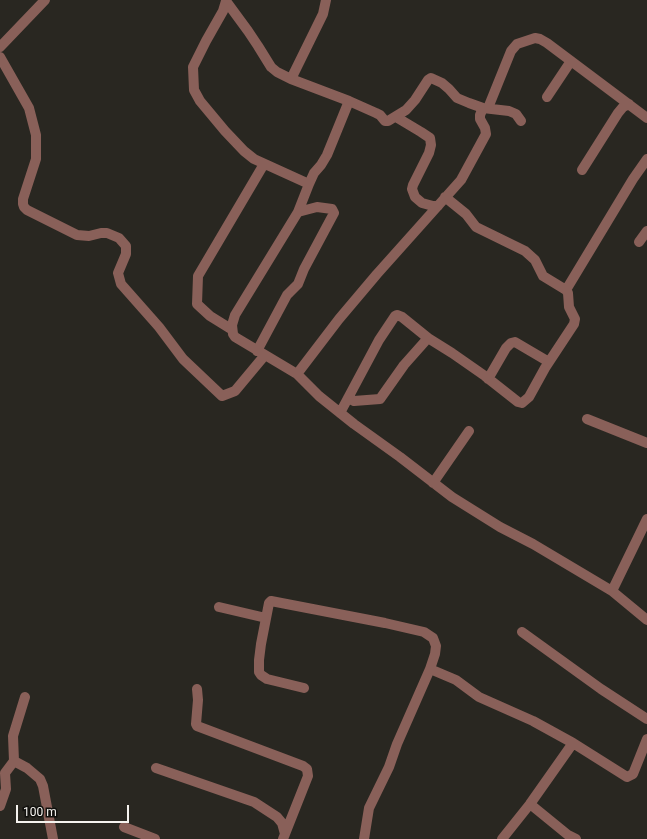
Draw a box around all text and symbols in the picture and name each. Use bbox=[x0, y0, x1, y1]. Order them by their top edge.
scale bar bbox=[18, 797, 131, 823]
text: 100 m bbox=[23, 805, 57, 819]

